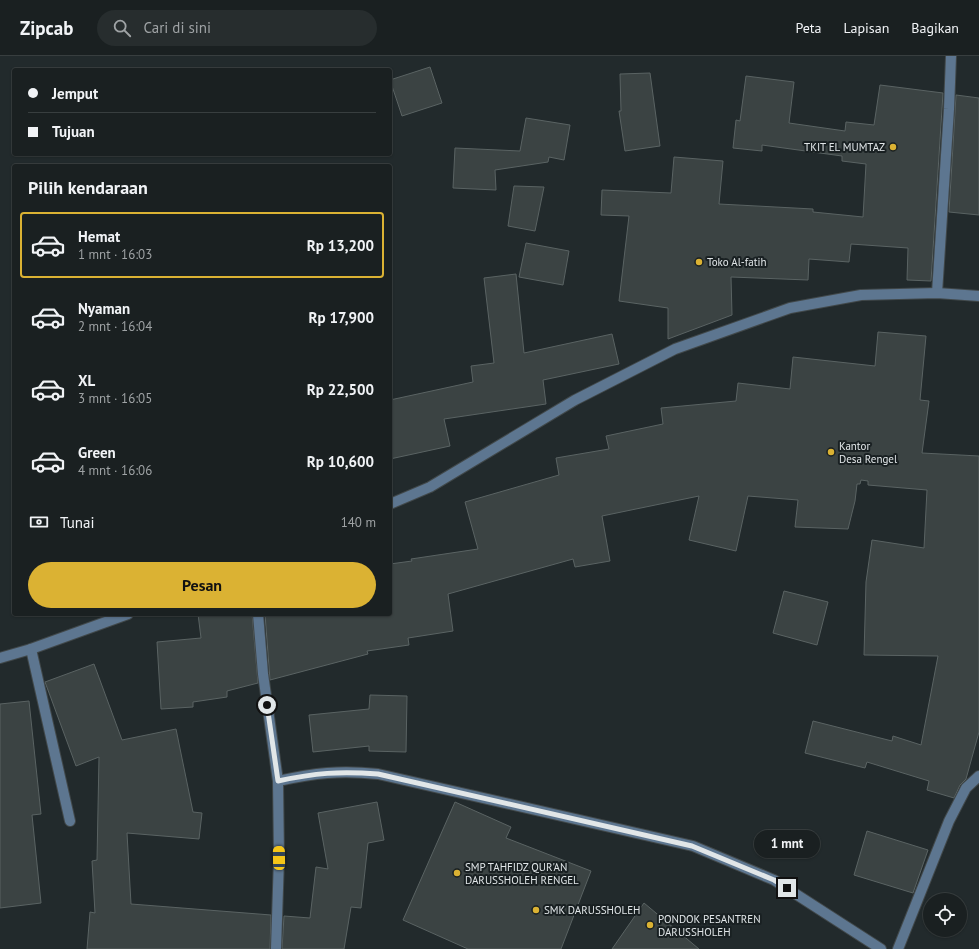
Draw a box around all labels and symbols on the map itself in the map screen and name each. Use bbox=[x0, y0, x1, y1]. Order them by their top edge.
place label: TKIT EL MUMTAZ bbox=[804, 140, 885, 154]
marker: TKIT EL MUMTAZ bbox=[888, 142, 898, 152]
place label: Toko Al-fatih bbox=[707, 255, 766, 269]
marker: Toko Al-fatih bbox=[694, 257, 704, 267]
place label: Kantor Desa Rengel bbox=[839, 439, 898, 466]
marker: Kantor Desa Rengel bbox=[826, 447, 836, 457]
route start bbox=[258, 696, 276, 714]
callout: 1 mnt bbox=[754, 830, 820, 858]
car bbox=[273, 846, 285, 870]
place label: SMP TAHFIDZ QUR'AN DARUSSHOLEH RENGEL bbox=[465, 860, 579, 887]
marker: SMP TAHFIDZ QUR'AN DARUSSHOLEH RENGEL bbox=[452, 868, 462, 878]
route end bbox=[778, 879, 796, 897]
place label: SMK DARUSSHOLEH bbox=[544, 903, 641, 917]
marker: SMK DARUSSHOLEH bbox=[531, 905, 541, 915]
place label: PONDOK PESANTREN DARUSSHOLEH bbox=[658, 912, 761, 939]
marker: PONDOK PESANTREN DARUSSHOLEH bbox=[645, 920, 655, 930]

